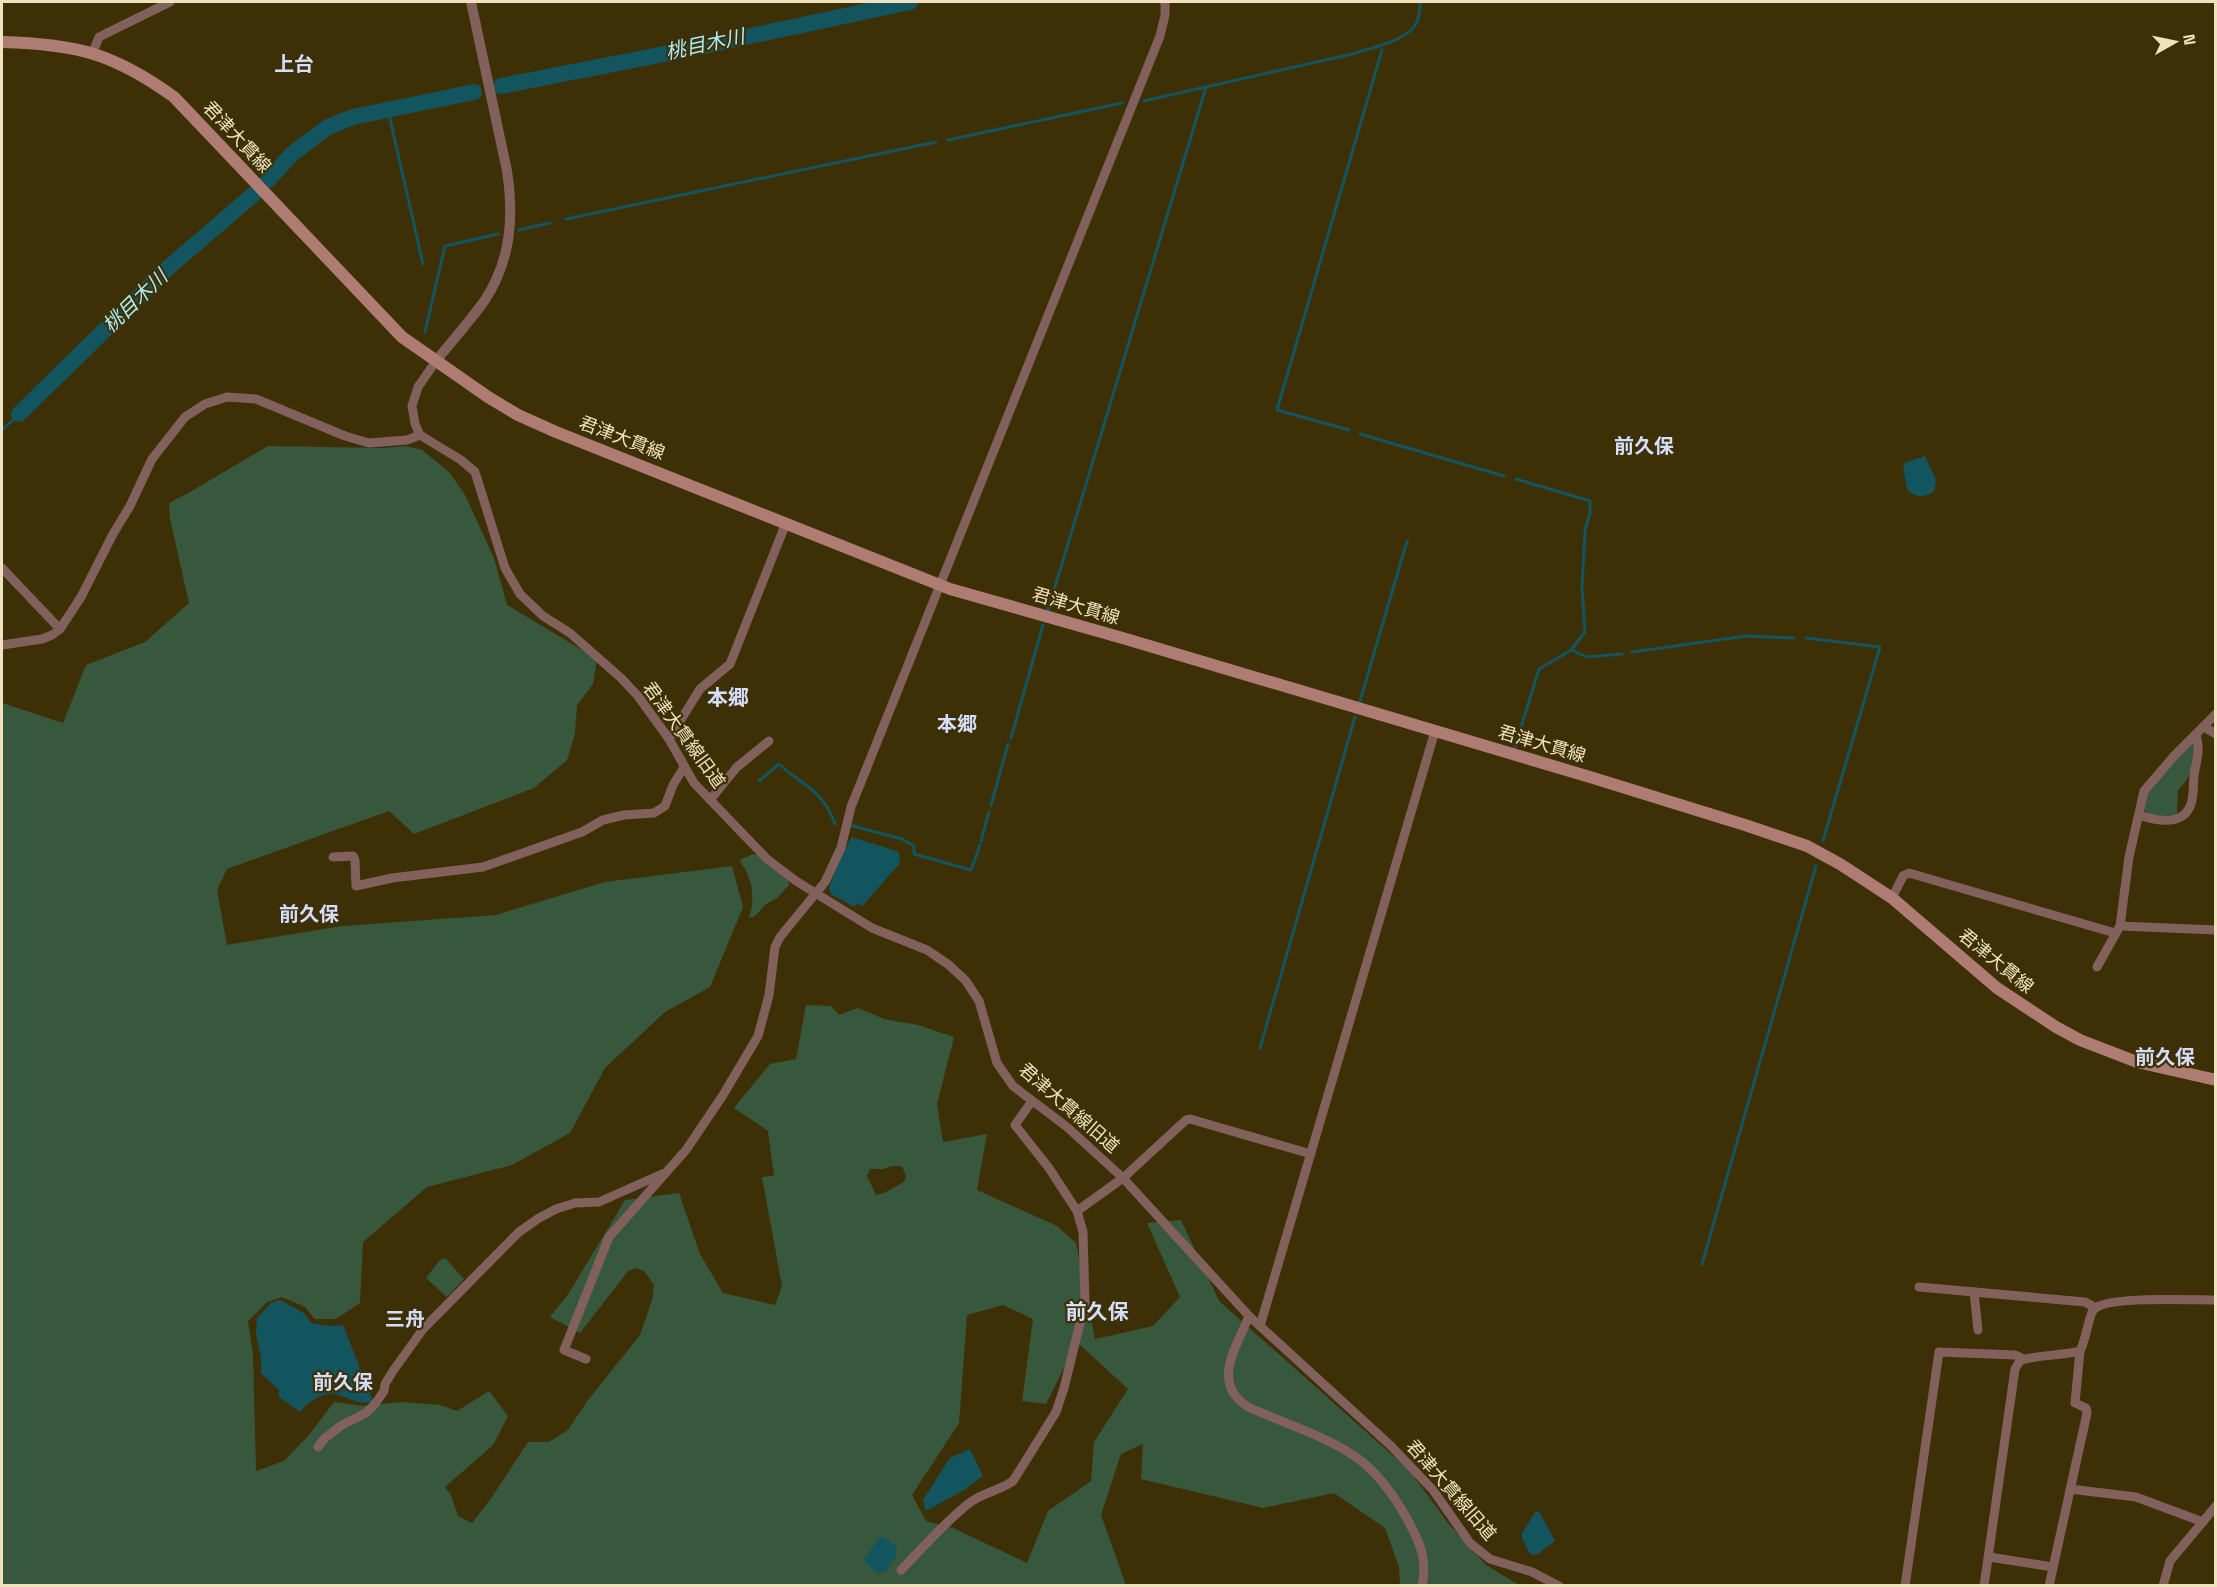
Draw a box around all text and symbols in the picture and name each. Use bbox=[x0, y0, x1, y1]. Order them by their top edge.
north arrow bbox=[2145, 12, 2205, 72]
water label: 桃目木川 bbox=[663, 23, 749, 65]
text: N bbox=[2178, 33, 2201, 47]
district label: 上台 bbox=[274, 51, 314, 77]
street label: 君津大貫線 bbox=[198, 96, 276, 177]
water label: 桃目木川 bbox=[97, 262, 174, 338]
street label: 君津大貫線 bbox=[576, 411, 668, 464]
district label: 前久保 bbox=[1614, 433, 1674, 459]
street label: 君津大貫線 bbox=[1030, 582, 1123, 629]
street label: 君津大貫線旧道 bbox=[638, 677, 731, 792]
district label: 本郷 bbox=[707, 684, 749, 711]
district label: 本郷 bbox=[937, 711, 977, 737]
street label: 君津大貫線 bbox=[1496, 720, 1589, 767]
district label: 前久保 bbox=[279, 901, 339, 927]
street label: 君津大貫線 bbox=[1954, 923, 2039, 998]
district label: 前久保 bbox=[2135, 1044, 2195, 1070]
street label: 君津大貫線旧道 bbox=[1014, 1058, 1124, 1158]
district label: 前久保 bbox=[1066, 1298, 1129, 1325]
district label: 三舟 bbox=[385, 1306, 425, 1332]
district label: 前久保 bbox=[313, 1369, 373, 1395]
street label: 君津大貫線旧道 bbox=[1401, 1435, 1501, 1545]

